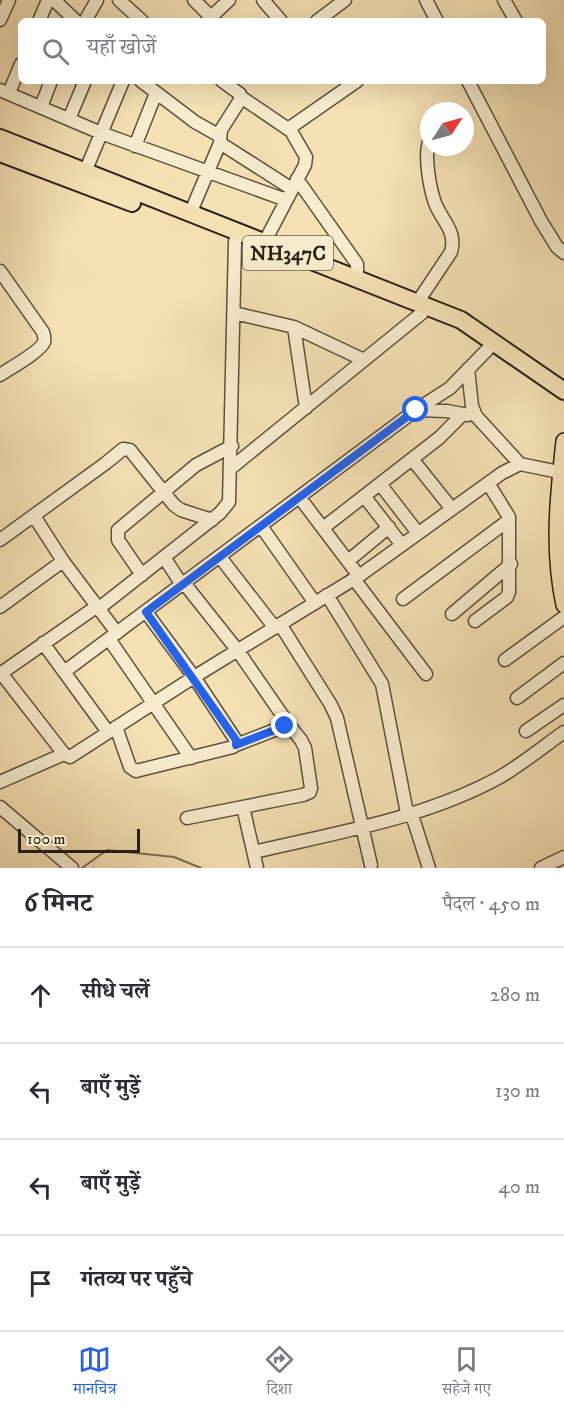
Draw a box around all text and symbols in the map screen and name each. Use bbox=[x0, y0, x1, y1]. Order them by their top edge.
search box bbox=[18, 18, 546, 84]
text: यहाँ खोजें bbox=[87, 34, 156, 61]
icon: search bbox=[39, 35, 72, 68]
north arrow bbox=[420, 102, 474, 156]
road number: NH347C bbox=[243, 236, 333, 270]
route start bbox=[402, 396, 428, 422]
route end bbox=[271, 712, 297, 738]
scale bar bbox=[18, 826, 140, 854]
text: 100 m bbox=[27, 829, 66, 849]
text: 6 मिनट bbox=[24, 887, 92, 920]
text: पैदल · 450 m bbox=[443, 892, 540, 917]
text: सीधे चलें bbox=[81, 978, 150, 1005]
icon: ahead bbox=[24, 979, 57, 1012]
text: 280 m bbox=[490, 983, 540, 1008]
text: बाएँ मुड़ें bbox=[81, 1074, 140, 1101]
icon: left bbox=[24, 1075, 57, 1108]
text: 130 m bbox=[495, 1079, 540, 1104]
text: बाएँ मुड़ें bbox=[81, 1170, 140, 1197]
icon: left bbox=[24, 1171, 57, 1204]
text: 40 m bbox=[498, 1175, 540, 1200]
text: गंतव्य पर पहुँचे bbox=[81, 1266, 192, 1293]
icon: arrive bbox=[24, 1267, 57, 1300]
tab: मानचित्र bbox=[73, 1343, 117, 1404]
tab: दिशा bbox=[263, 1343, 296, 1404]
tab: सहेजे गए bbox=[442, 1343, 491, 1404]

